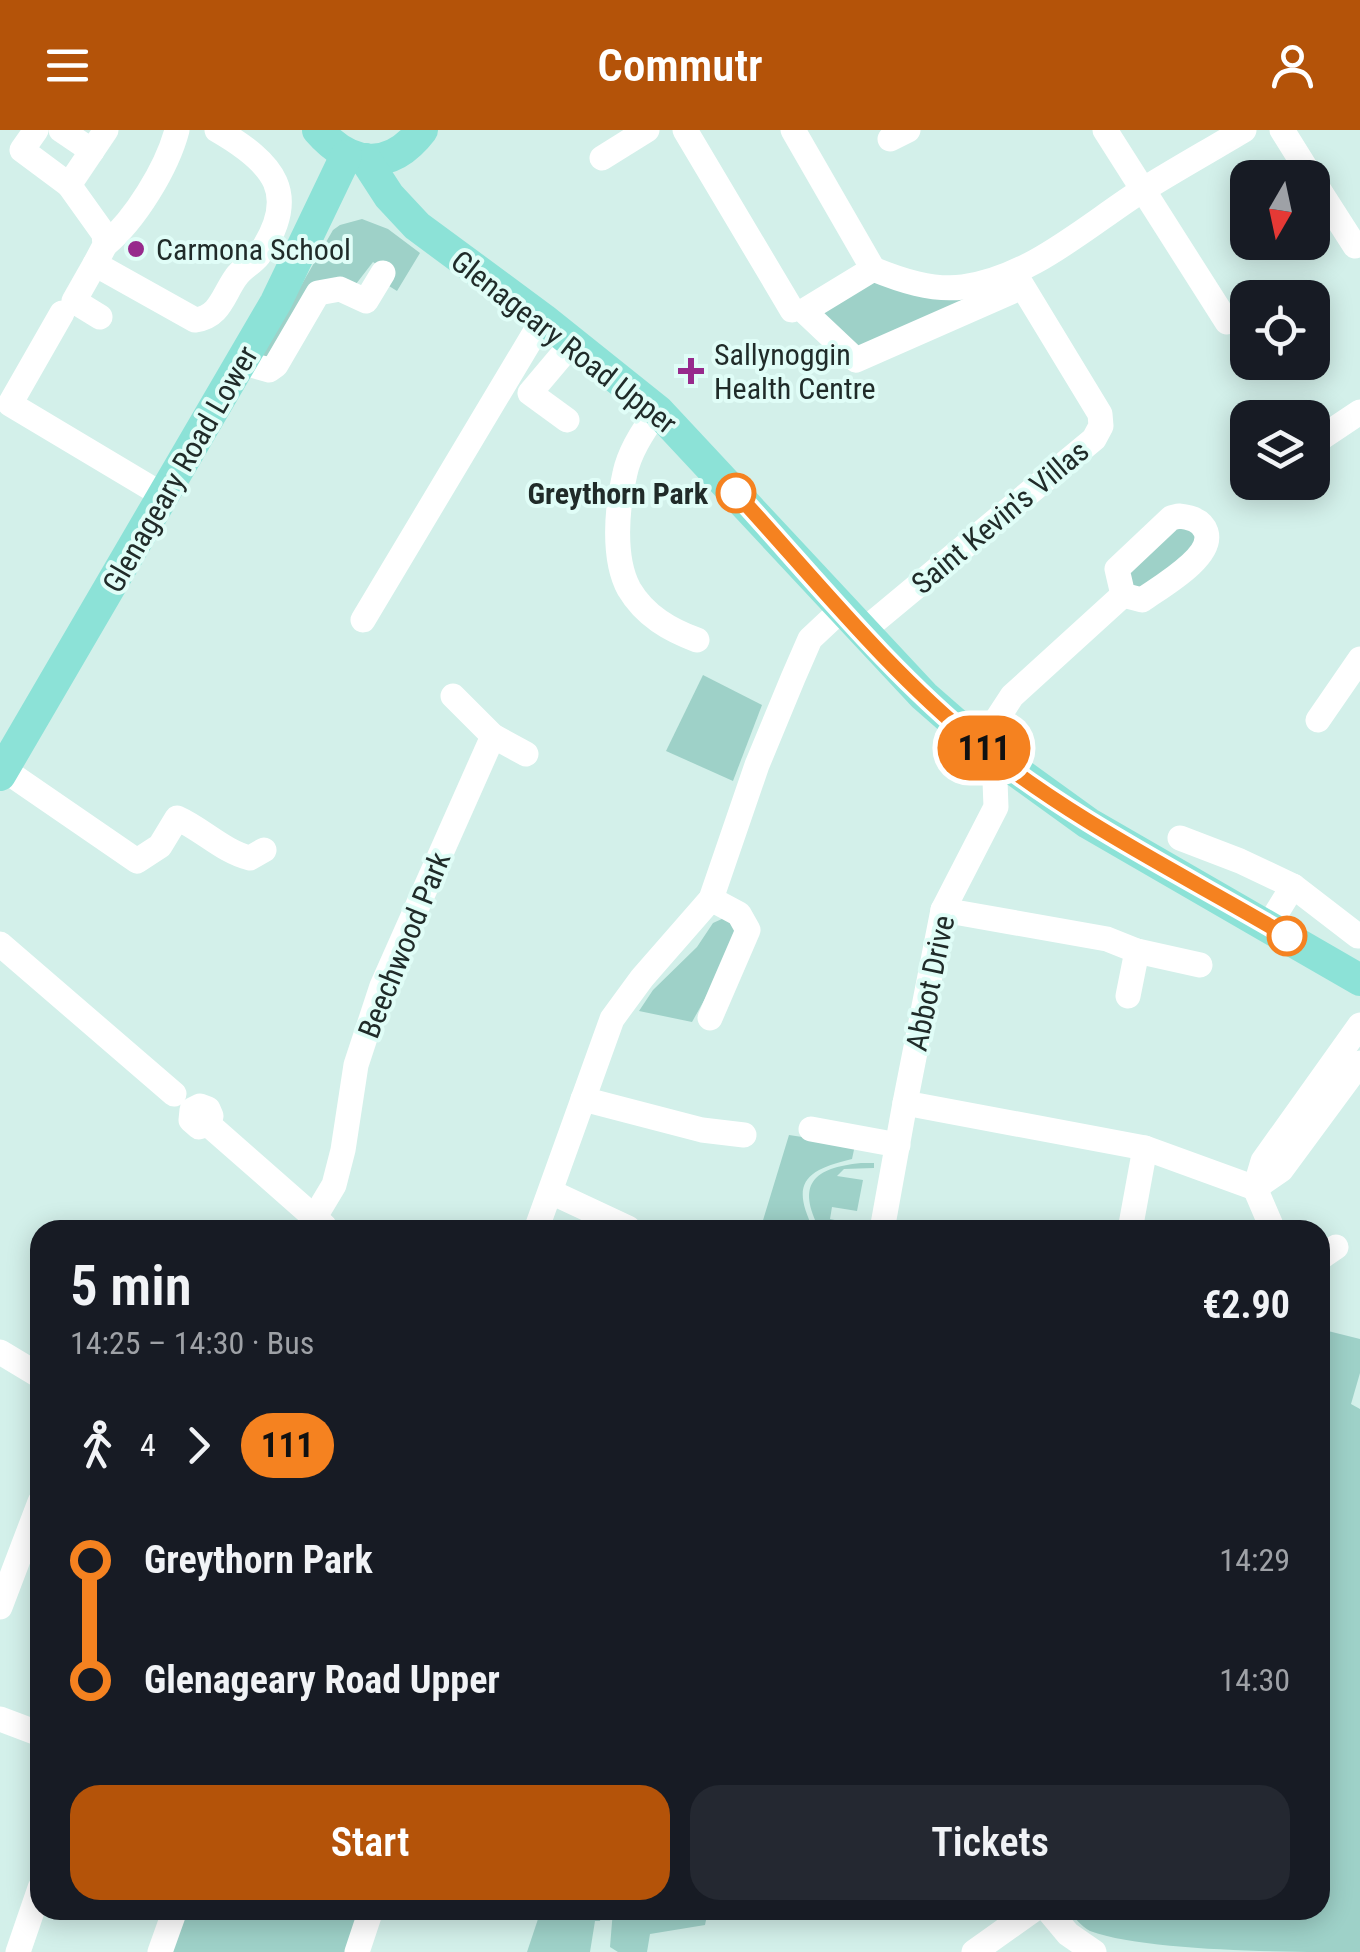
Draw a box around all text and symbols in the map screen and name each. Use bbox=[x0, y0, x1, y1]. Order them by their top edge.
icon: menu bbox=[40, 38, 95, 93]
icon: person bbox=[1265, 38, 1320, 93]
text: Commutr bbox=[597, 39, 763, 92]
north arrow bbox=[1230, 160, 1330, 260]
map controls bbox=[1230, 160, 1330, 500]
place label: Carmona School bbox=[156, 232, 351, 267]
marker: Carmona School bbox=[125, 238, 147, 260]
street label: Glenageary Road Upper bbox=[444, 243, 684, 441]
button: locate bbox=[1230, 280, 1330, 380]
place label: Sallynoggin Health Centre bbox=[714, 337, 876, 406]
street label: Glenageary Road Lower bbox=[95, 340, 265, 598]
marker: Sallynoggin Health Centre bbox=[678, 358, 704, 384]
button: layers bbox=[1230, 400, 1330, 500]
street label: Saint Kevin's Villas bbox=[905, 433, 1095, 601]
marker: Greythorn Park bbox=[717, 474, 755, 512]
place label: Greythorn Park bbox=[527, 476, 709, 511]
line badge: 111 bbox=[926, 716, 1042, 780]
text: 111 bbox=[957, 728, 1011, 769]
street label: Beechwood Park bbox=[351, 846, 457, 1043]
street label: Abbot Drive bbox=[899, 912, 961, 1054]
unlabelled marker bbox=[1268, 917, 1306, 955]
text: 5 min bbox=[70, 1254, 192, 1318]
text: €2.90 bbox=[1202, 1283, 1290, 1327]
text: 14:25 – 14:30 · Bus bbox=[70, 1324, 314, 1362]
icon: walk bbox=[70, 1418, 125, 1473]
icon: forward bbox=[171, 1418, 226, 1473]
text: 111 bbox=[261, 1425, 314, 1466]
text: 4 bbox=[140, 1426, 156, 1464]
text: Greythorn Park bbox=[144, 1538, 373, 1582]
text: 14:29 bbox=[1219, 1541, 1290, 1579]
text: Glenageary Road Upper bbox=[144, 1658, 500, 1702]
text: 14:30 bbox=[1219, 1661, 1290, 1699]
button: Start bbox=[70, 1785, 670, 1900]
button: Tickets bbox=[690, 1785, 1290, 1900]

